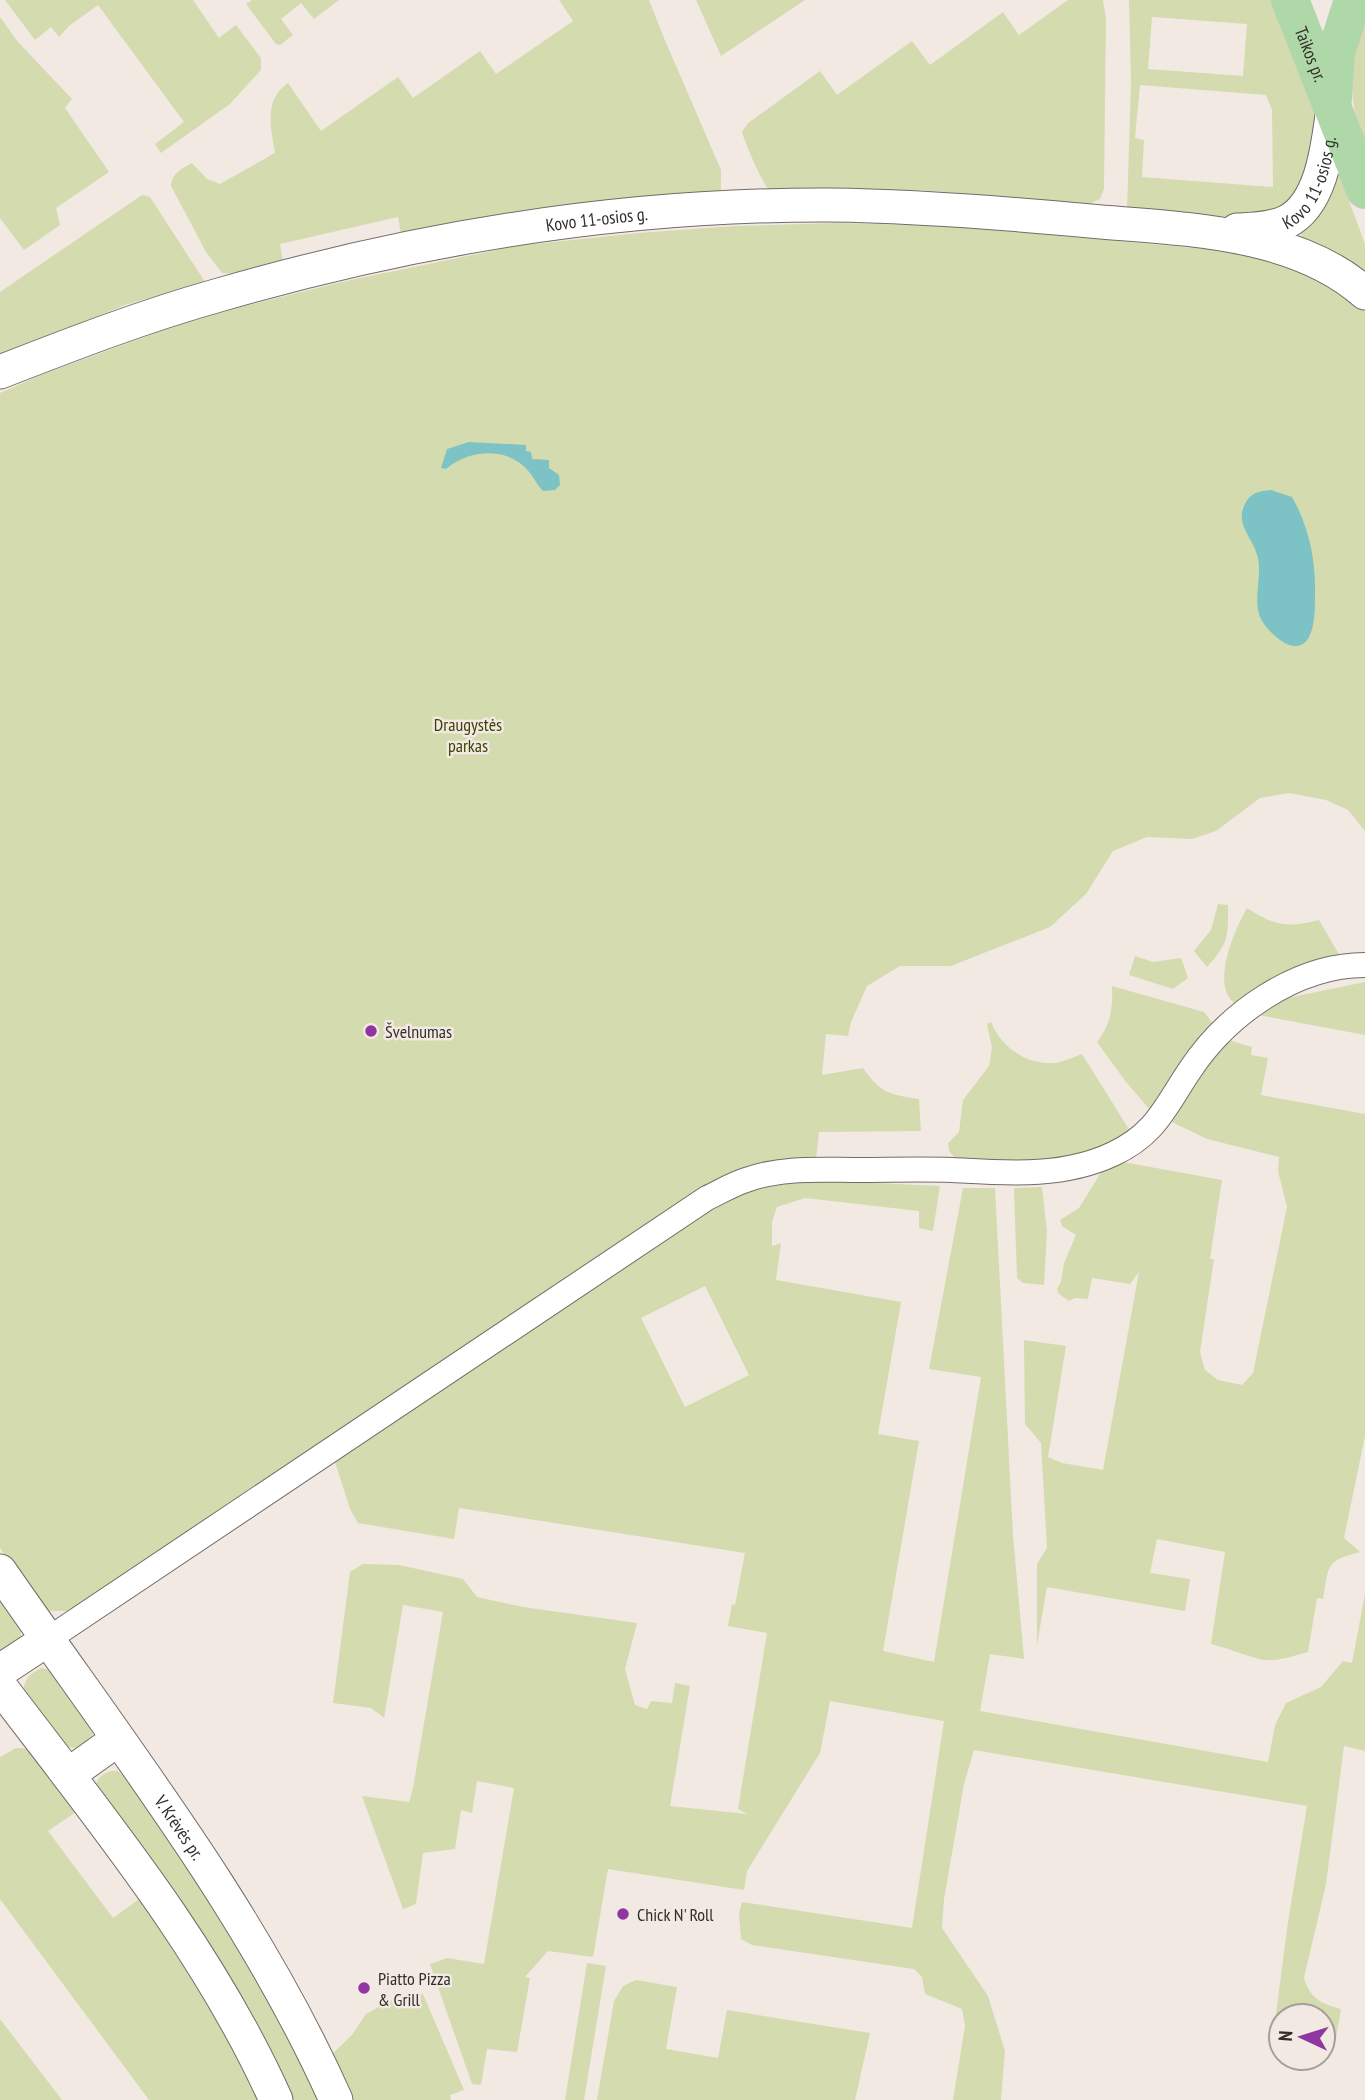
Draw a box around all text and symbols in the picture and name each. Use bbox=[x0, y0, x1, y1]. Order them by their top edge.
street label: Taikos pr. bbox=[1290, 23, 1332, 85]
street label: Kovo 11-osios g. bbox=[1278, 135, 1340, 234]
street label: Kovo 11-osios g. bbox=[544, 202, 649, 236]
park label: Draugystės parkas bbox=[434, 713, 502, 757]
place label: Švelnumas bbox=[385, 1020, 452, 1043]
marker: Švelnumas bbox=[363, 1023, 379, 1039]
street label: V. Krėvės pr. bbox=[149, 1790, 210, 1864]
place label: Chick N' Roll bbox=[637, 1903, 714, 1926]
marker: Chick N' Roll bbox=[615, 1906, 631, 1922]
place label: Piatto Pizza & Grill bbox=[378, 1967, 451, 2011]
marker: Piatto Pizza & Grill bbox=[356, 1980, 372, 1996]
north arrow bbox=[1267, 2002, 1337, 2072]
text: N bbox=[1273, 2030, 1297, 2042]

